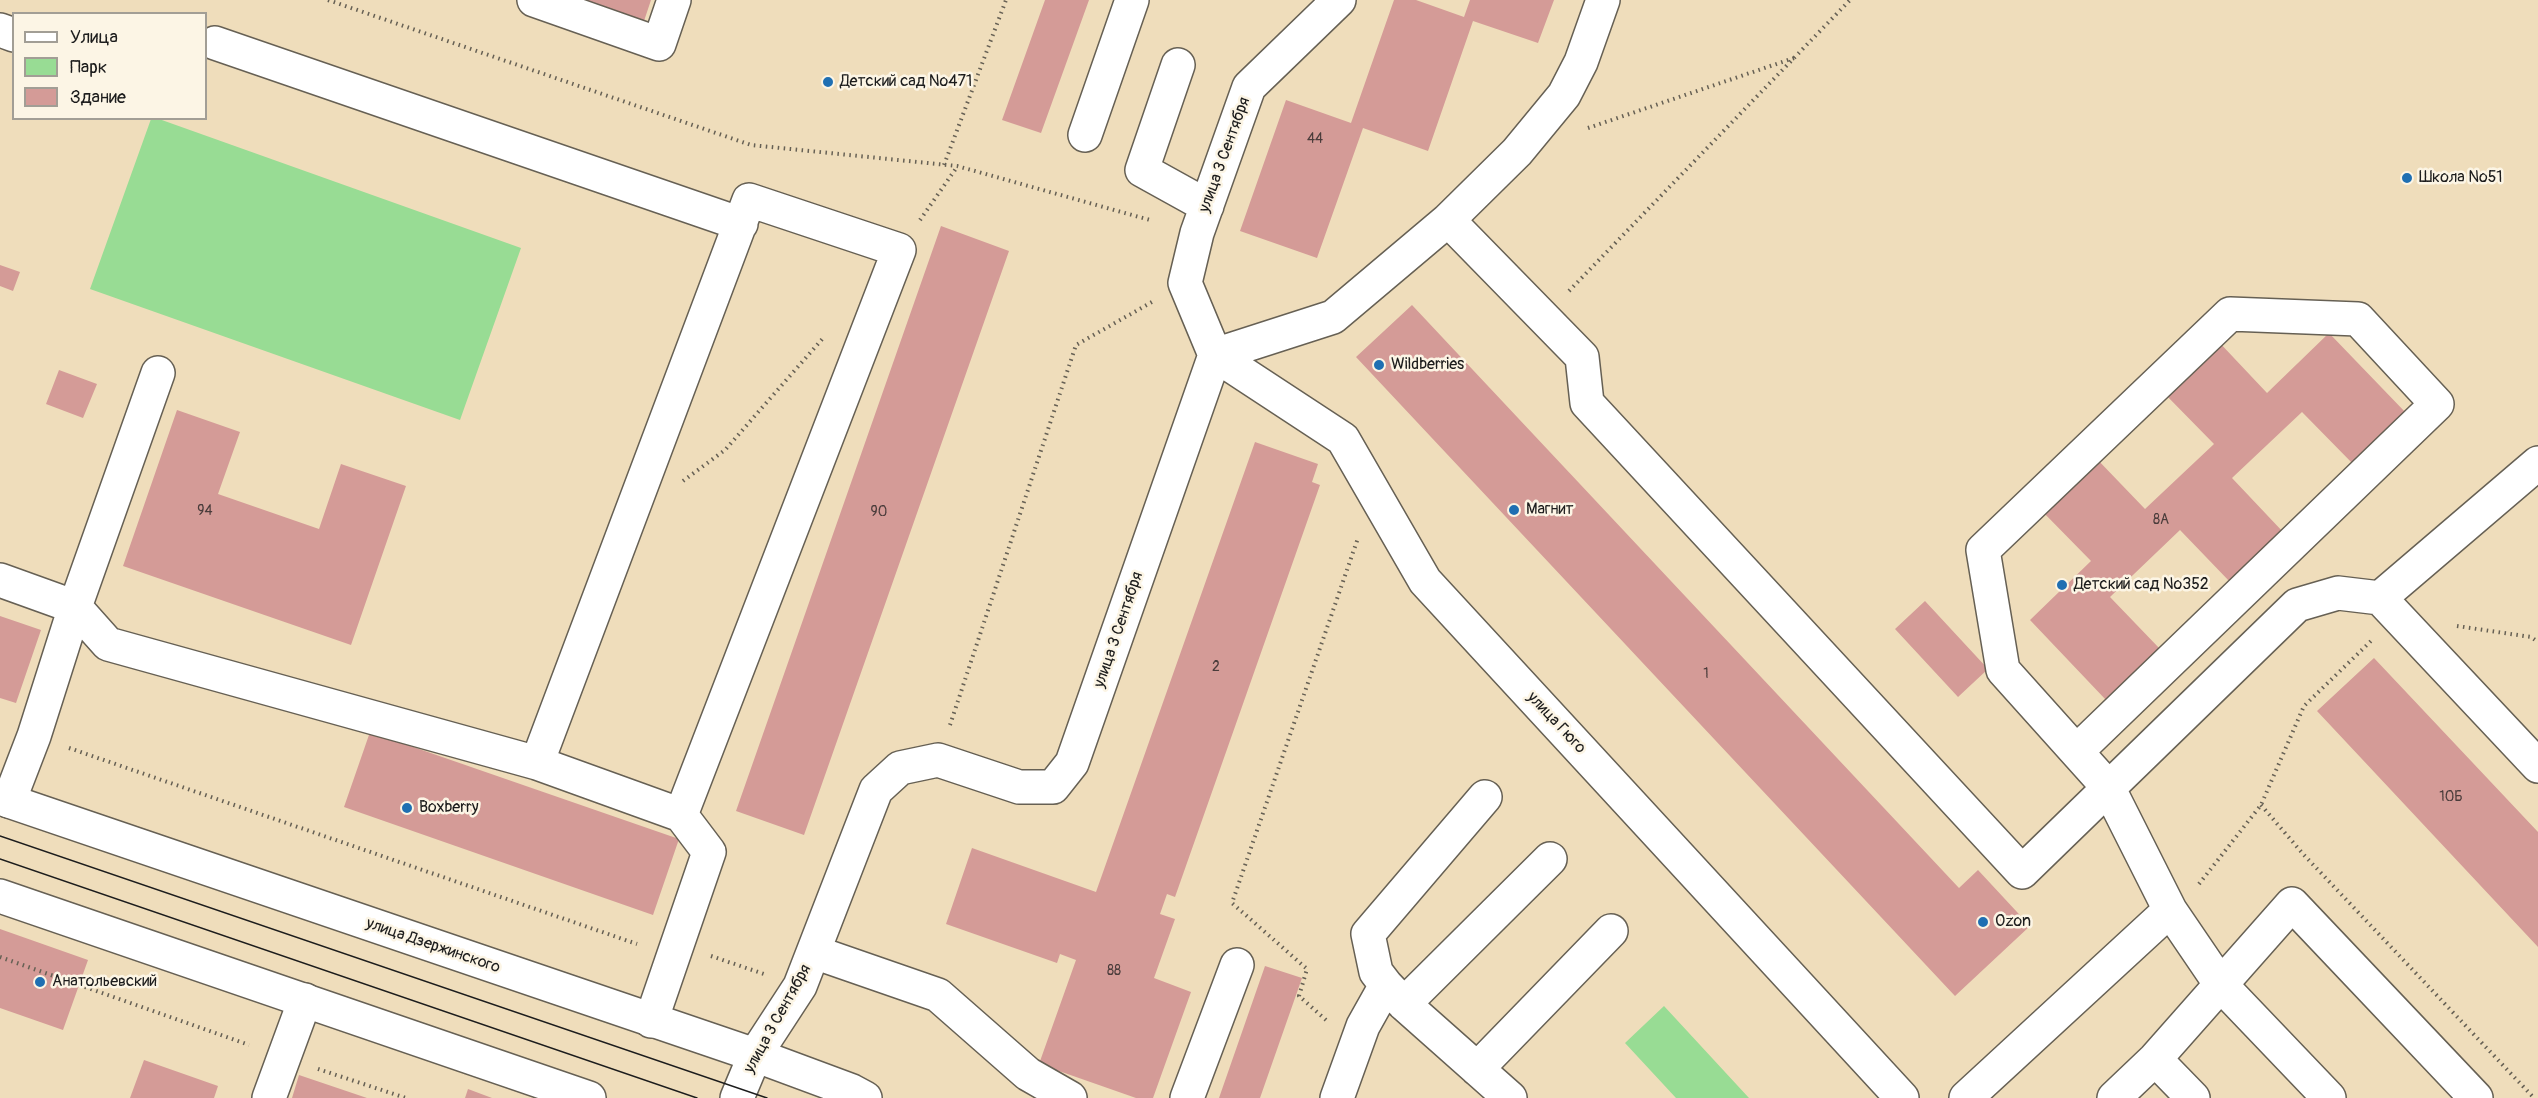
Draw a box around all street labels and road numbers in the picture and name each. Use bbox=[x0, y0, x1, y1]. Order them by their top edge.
street label: улица 3 Сентября bbox=[1195, 95, 1255, 215]
street label: улица 3 Сентября bbox=[1090, 570, 1148, 690]
street label: улица Гюго bbox=[1523, 688, 1589, 758]
street label: улица Дзержинского bbox=[363, 914, 503, 978]
street label: улица 3 Сентября bbox=[740, 961, 816, 1077]

